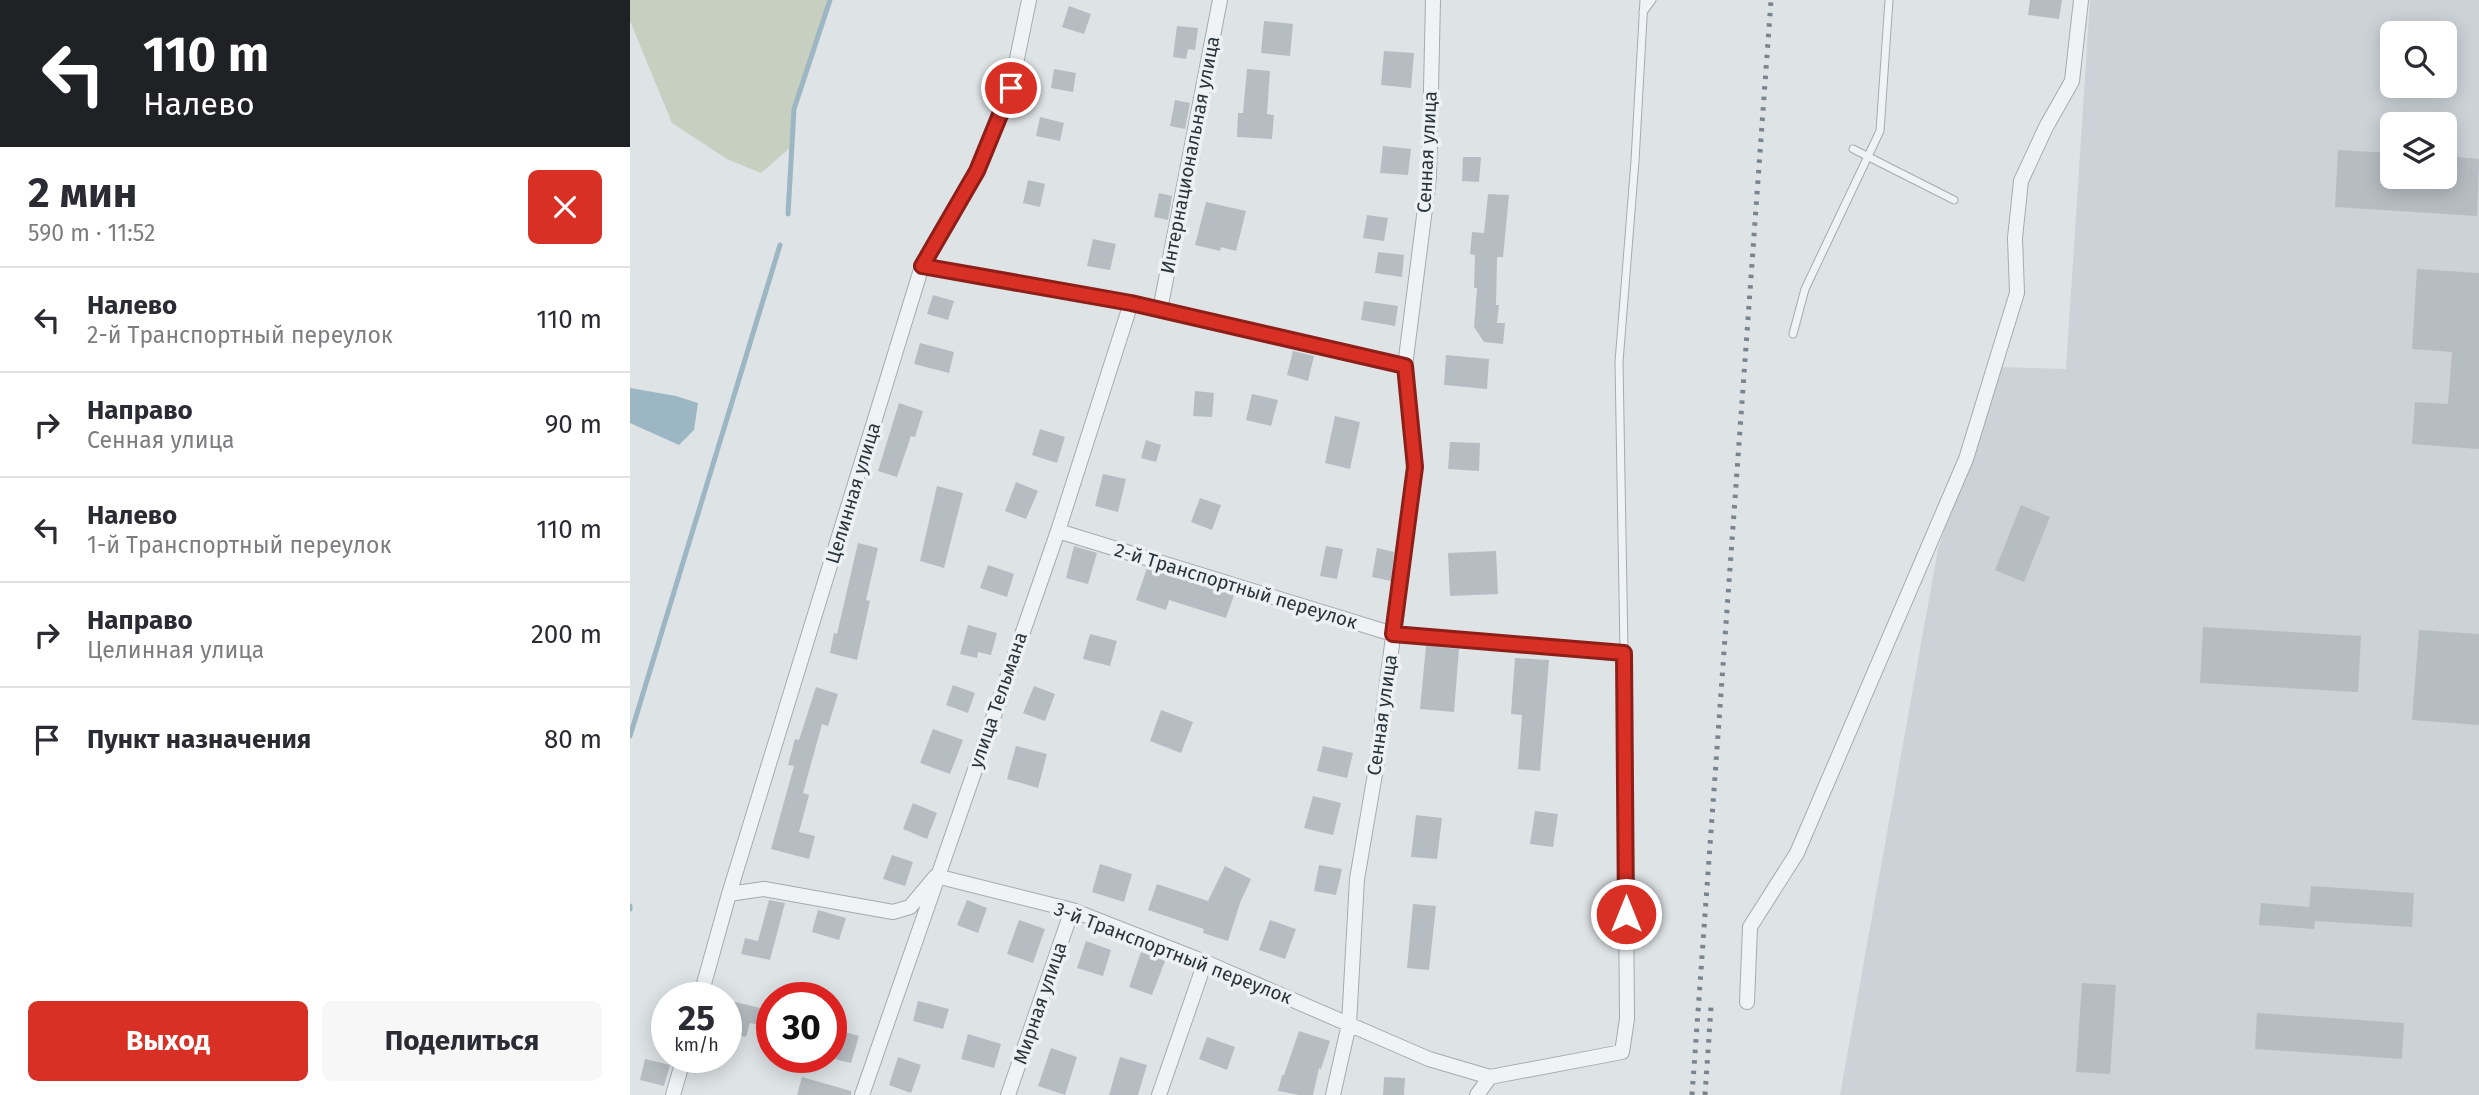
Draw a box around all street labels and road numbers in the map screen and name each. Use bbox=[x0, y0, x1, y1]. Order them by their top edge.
street label: Интернациональная улица bbox=[1156, 34, 1224, 276]
street label: Сенная улица bbox=[1412, 91, 1442, 213]
street label: Целинная улица bbox=[821, 420, 885, 566]
street label: 2-й Транспортный переулок bbox=[1112, 538, 1360, 634]
street label: улица Тельмана bbox=[964, 629, 1032, 771]
street label: Сенная улица bbox=[1362, 653, 1402, 777]
street label: 3-й Транспортный переулок bbox=[1051, 897, 1295, 1009]
street label: Мирная улица bbox=[1008, 939, 1072, 1067]

